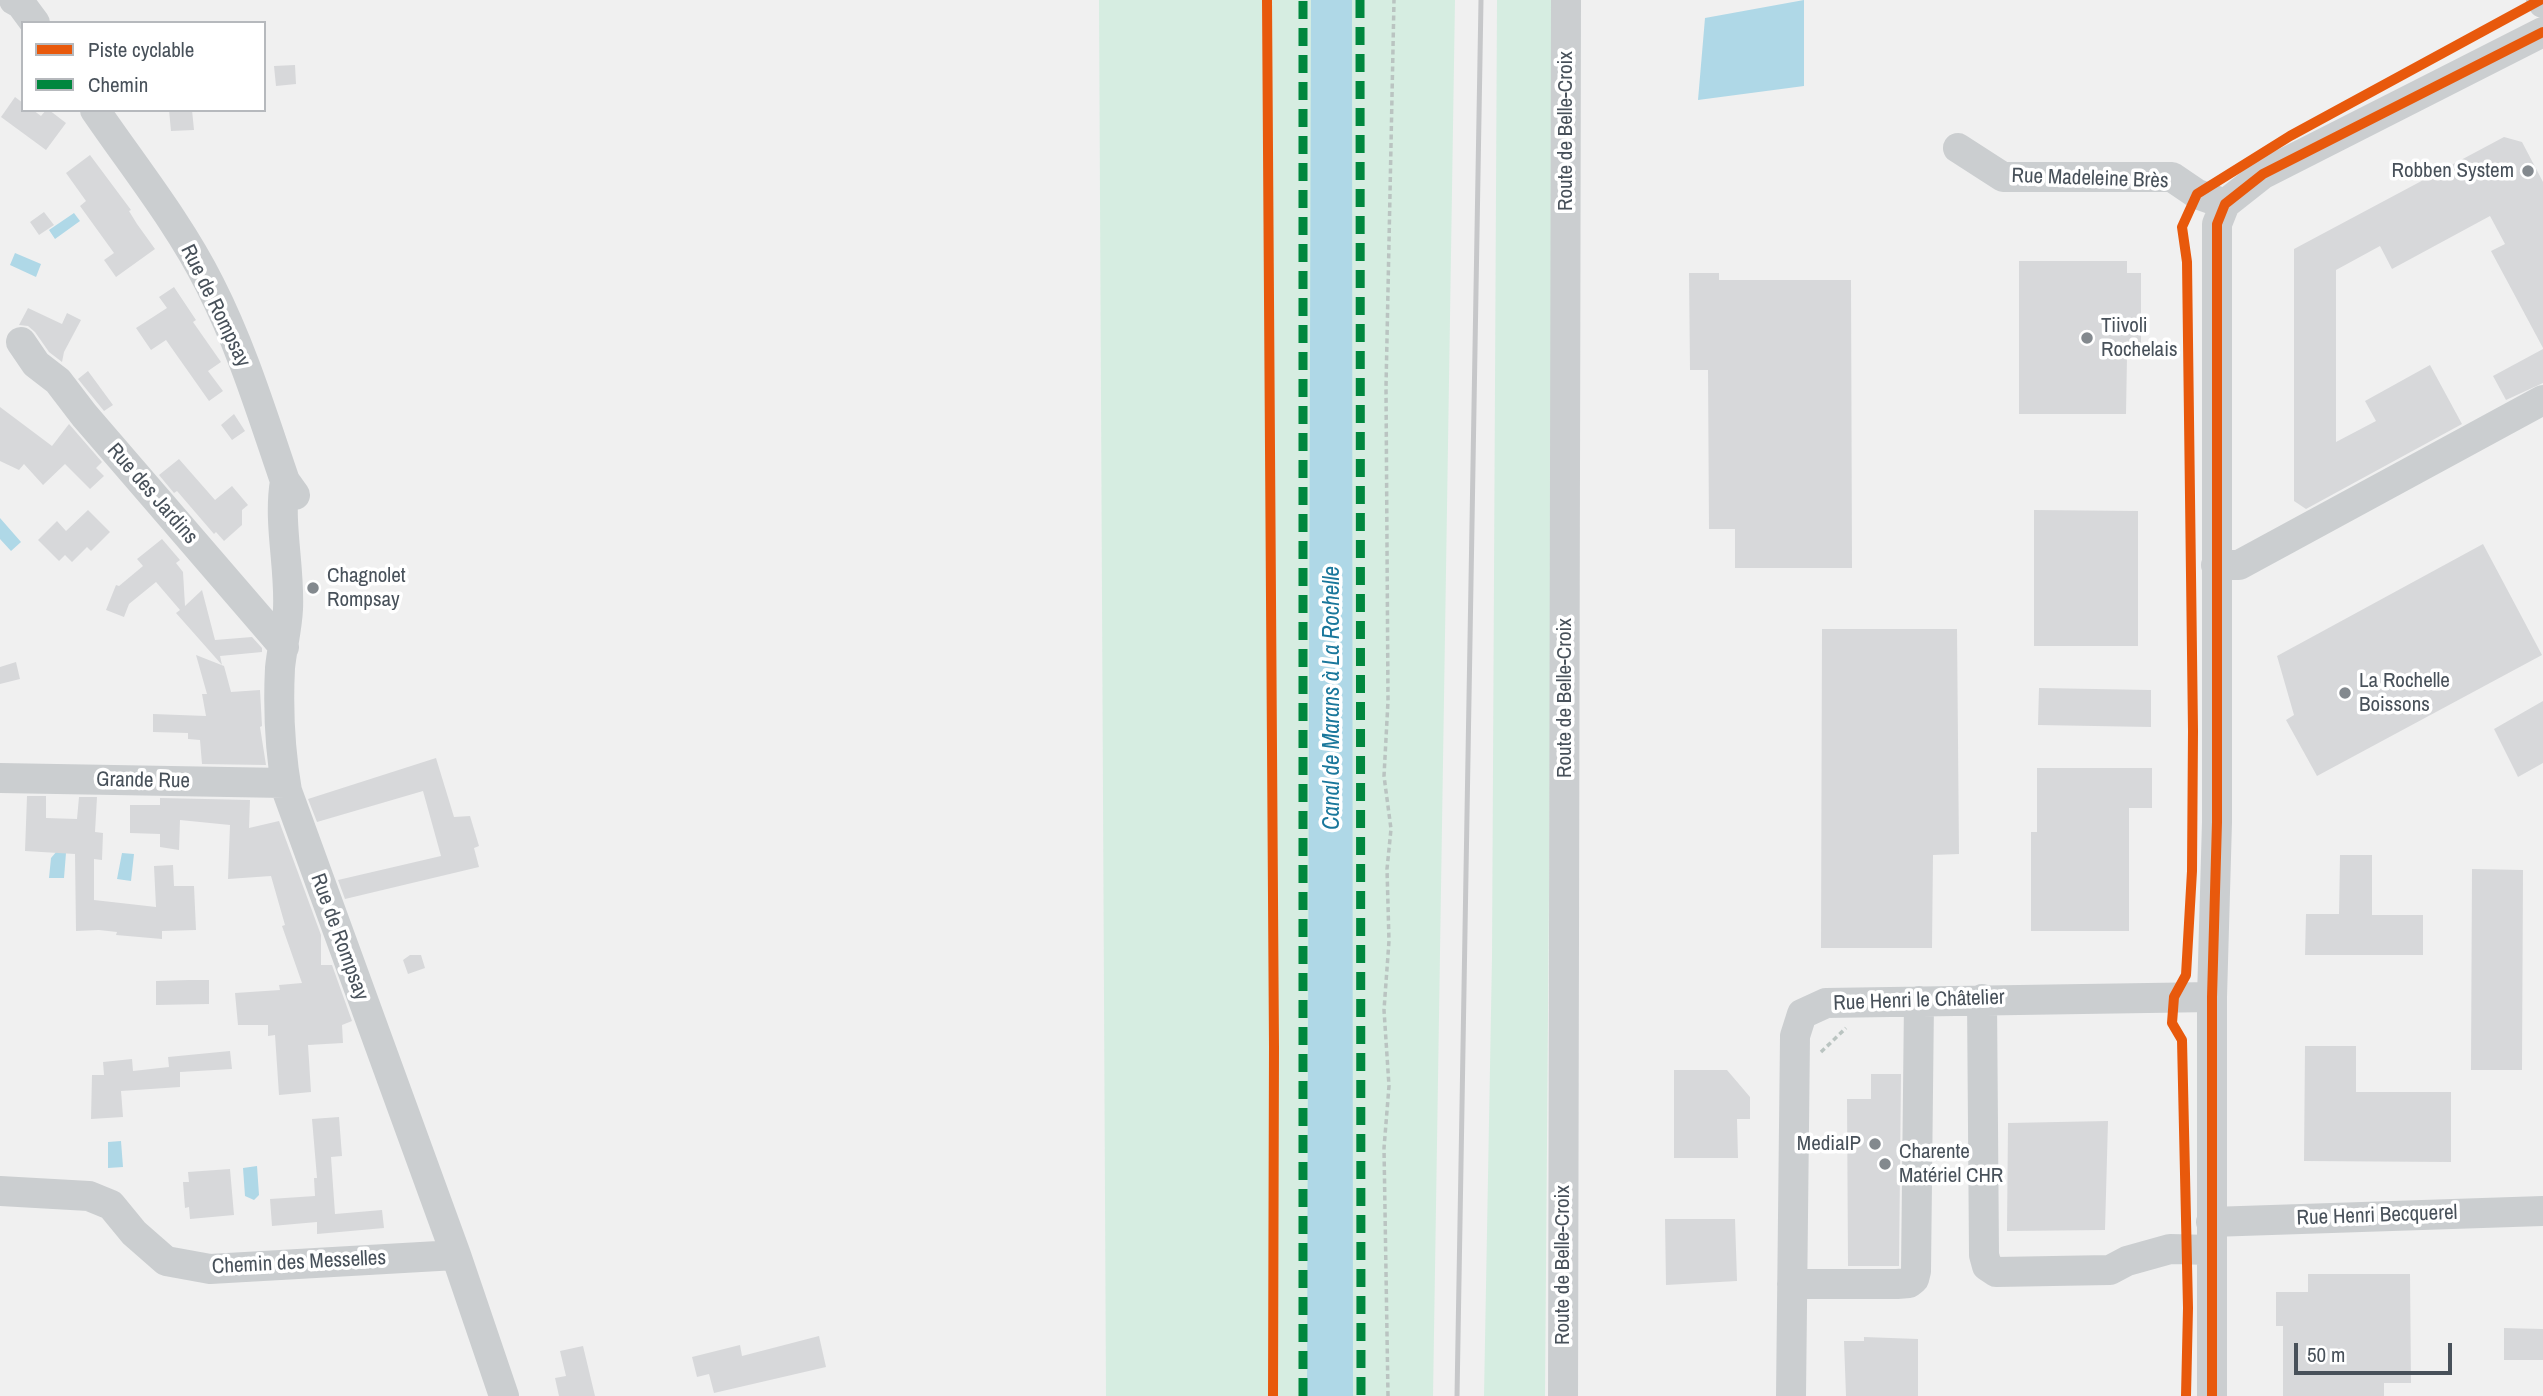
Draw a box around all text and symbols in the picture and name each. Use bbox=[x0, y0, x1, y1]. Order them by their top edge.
legend bbox=[21, 21, 266, 112]
text: Piste cyclable bbox=[88, 35, 194, 64]
street label: Route de Belle-Croix bbox=[1553, 51, 1579, 211]
text: Chemin bbox=[88, 70, 148, 99]
place label: Robben System bbox=[2391, 158, 2514, 184]
marker: Robben System bbox=[2520, 163, 2536, 179]
street label: Rue Madeleine Brès bbox=[2011, 164, 2169, 194]
street label: Rue de Rompsay bbox=[175, 241, 255, 371]
place label: Tiivoli Rochelais bbox=[2101, 313, 2178, 363]
marker: Tiivoli Rochelais bbox=[2079, 330, 2095, 346]
street label: Rue des Jardins bbox=[101, 438, 203, 550]
place label: Chagnolet Rompsay bbox=[327, 563, 405, 613]
water label: Canal de Marans à La Rochelle bbox=[1319, 566, 1347, 830]
marker: Chagnolet Rompsay bbox=[305, 580, 321, 596]
street label: Route de Belle-Croix bbox=[1552, 618, 1578, 778]
place label: La Rochelle Boissons bbox=[2359, 668, 2450, 718]
marker: La Rochelle Boissons bbox=[2337, 685, 2353, 701]
street label: Grande Rue bbox=[96, 768, 190, 794]
street label: Rue de Rompsay bbox=[304, 870, 374, 1004]
street label: Rue Henri le Châtelier bbox=[1833, 985, 2005, 1017]
place label: MediaIP bbox=[1797, 1131, 1861, 1157]
marker: MediaIP bbox=[1867, 1136, 1883, 1152]
place label: Charente Matériel CHR bbox=[1899, 1139, 2003, 1189]
marker: Charente Matériel CHR bbox=[1877, 1156, 1893, 1172]
street label: Route de Belle-Croix bbox=[1550, 1185, 1576, 1345]
street label: Rue Henri Becquerel bbox=[2296, 1201, 2458, 1231]
street label: Chemin des Messelles bbox=[211, 1246, 387, 1280]
scale bar bbox=[2298, 1330, 2456, 1374]
text: 50 m bbox=[2307, 1340, 2345, 1369]

